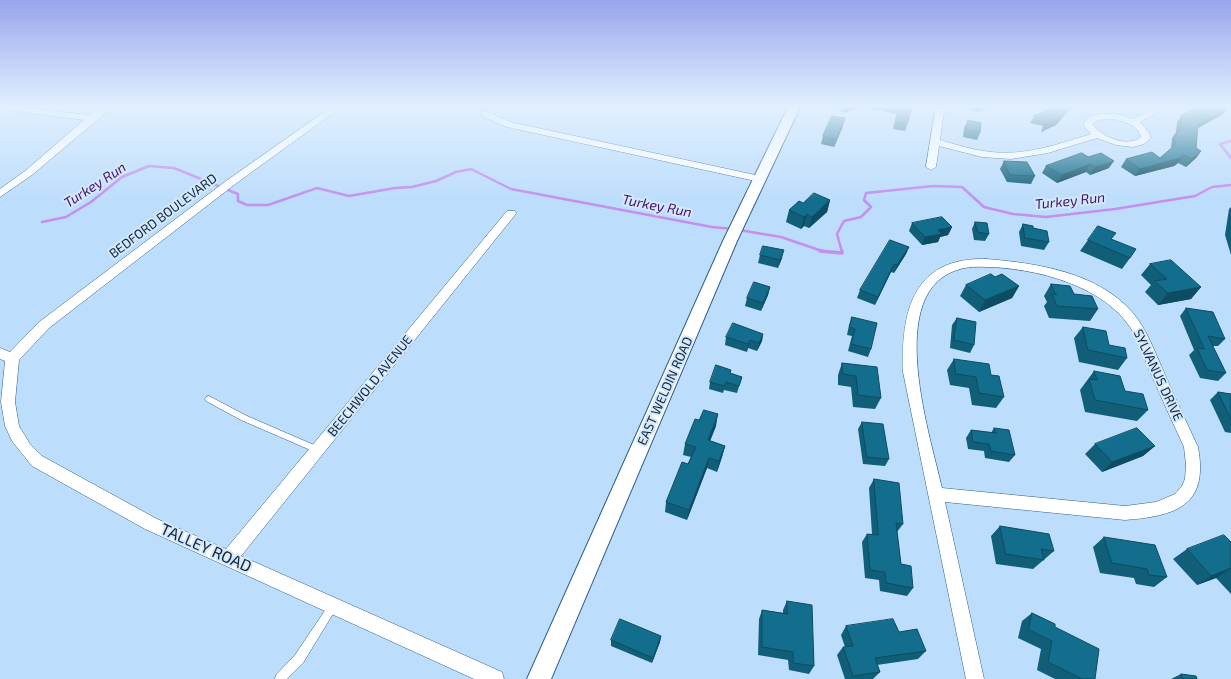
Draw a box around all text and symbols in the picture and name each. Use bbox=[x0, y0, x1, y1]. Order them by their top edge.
water label: Turkey Run bbox=[61, 159, 129, 211]
street label: BEDFORD BOULEVARD bbox=[106, 170, 220, 262]
water label: Turkey Run bbox=[1034, 189, 1106, 213]
water label: Turkey Run bbox=[621, 191, 693, 221]
street label: SYLVANUS DRIVE bbox=[1130, 327, 1186, 423]
street label: BEECHWOLD AVENUE bbox=[324, 332, 416, 440]
street label: EAST WELDIN ROAD bbox=[634, 334, 696, 448]
street label: TALLEY ROAD bbox=[158, 519, 254, 577]

